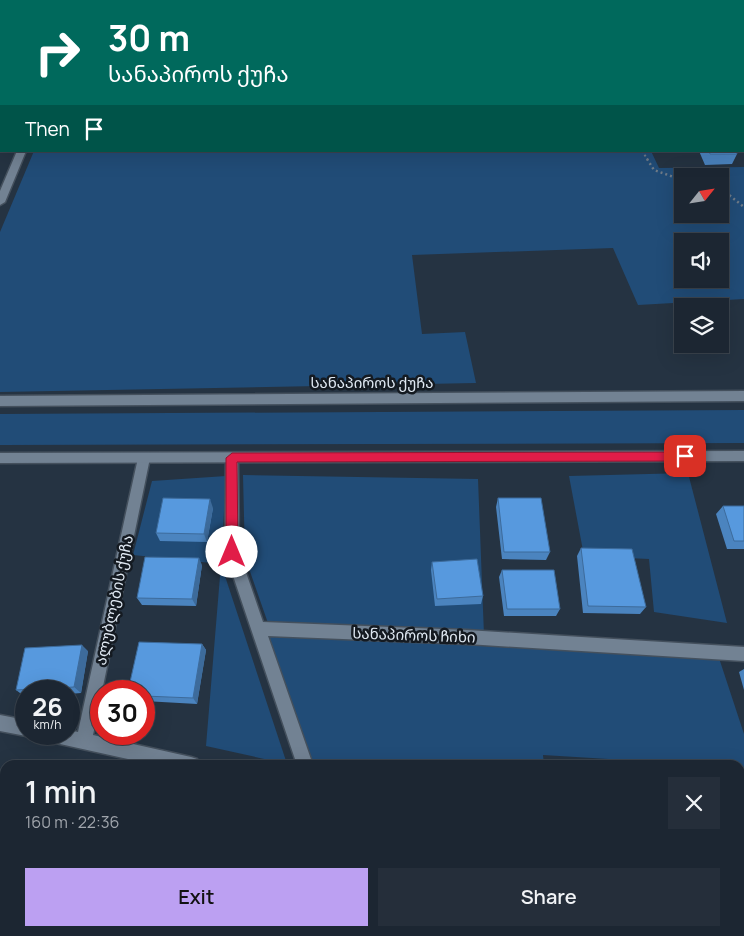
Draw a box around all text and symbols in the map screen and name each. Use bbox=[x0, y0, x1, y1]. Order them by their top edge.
text: 30 m bbox=[108, 14, 190, 62]
icon: right bbox=[25, 20, 90, 85]
text: სანაპიროს ქუჩა bbox=[108, 59, 289, 89]
icon: arrive bbox=[80, 115, 108, 143]
text: Then bbox=[25, 116, 70, 142]
north arrow bbox=[674, 168, 729, 222]
map controls bbox=[674, 168, 729, 353]
button: sound bbox=[674, 233, 729, 288]
button: layers bbox=[674, 298, 729, 353]
street label: სანაპიროს ქუჩა bbox=[310, 372, 434, 393]
pin bbox=[664, 435, 706, 477]
icon: arrive bbox=[671, 442, 699, 470]
position arrow bbox=[205, 525, 257, 577]
street label: ალუბლების ქუჩა bbox=[90, 533, 138, 667]
street label: სანაპიროს ჩიხი bbox=[352, 622, 476, 648]
speed limit sign: 30 bbox=[90, 680, 155, 745]
text: 26 bbox=[32, 689, 63, 724]
text: km/h bbox=[34, 716, 61, 733]
text: 1 min bbox=[25, 771, 97, 812]
button: close bbox=[668, 777, 720, 829]
text: 160 m · 22:36 bbox=[25, 811, 120, 833]
button: Exit bbox=[25, 868, 368, 926]
button: Share bbox=[378, 868, 720, 926]

